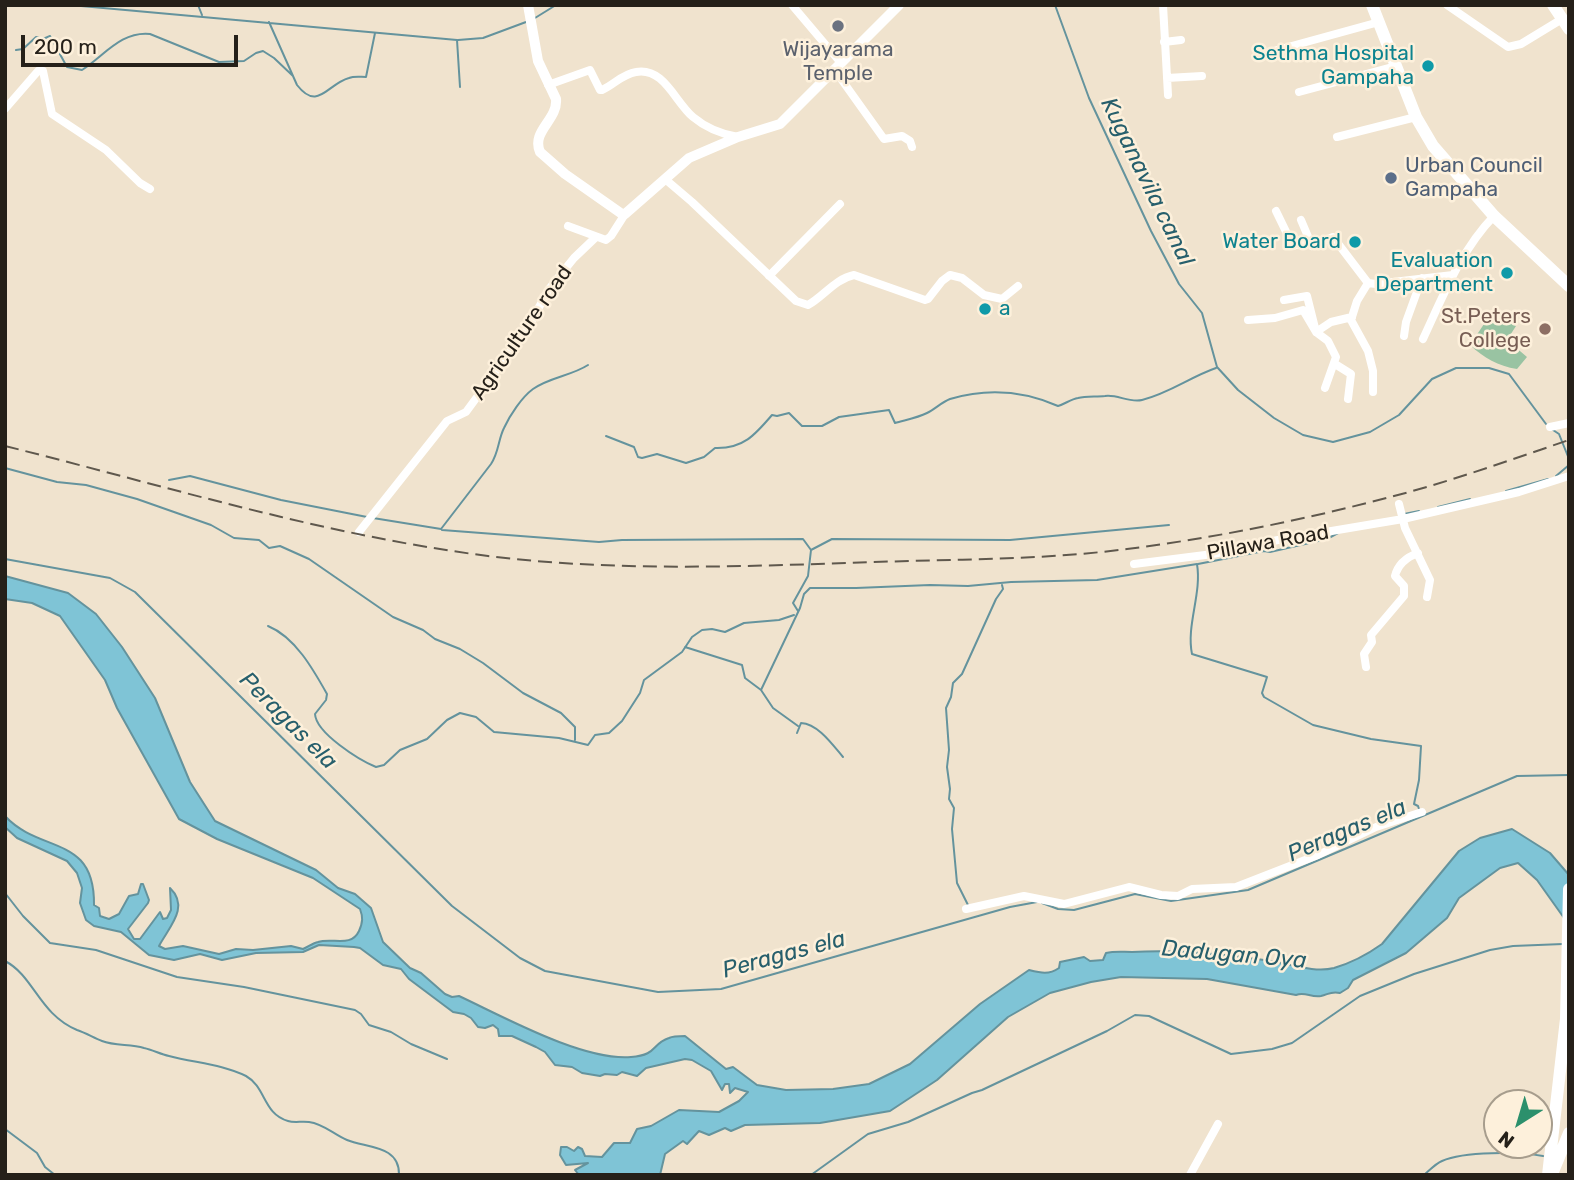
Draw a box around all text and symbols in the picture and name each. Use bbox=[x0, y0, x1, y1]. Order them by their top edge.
marker: Wijayarama Temple bbox=[830, 18, 846, 34]
scale bar bbox=[24, 21, 242, 65]
text: 200 m bbox=[34, 34, 97, 59]
place label: Wijayarama Temple bbox=[782, 37, 894, 87]
place label: Sethma Hospital Gampaha bbox=[1253, 41, 1414, 91]
marker: Sethma Hospital Gampaha bbox=[1420, 58, 1436, 74]
water label: Kuganavila canal bbox=[1094, 93, 1200, 271]
place label: Urban Council Gampaha bbox=[1405, 153, 1543, 203]
marker: Urban Council Gampaha bbox=[1383, 170, 1399, 186]
place label: Water Board bbox=[1222, 229, 1341, 255]
marker: Water Board bbox=[1347, 234, 1363, 250]
place label: Evaluation Department bbox=[1375, 248, 1493, 298]
street label: Agriculture road bbox=[466, 261, 578, 405]
marker: Evaluation Department bbox=[1499, 265, 1515, 281]
place label: a bbox=[999, 296, 1011, 322]
marker: a bbox=[977, 301, 993, 317]
place label: St.Peters College bbox=[1441, 304, 1531, 354]
marker: St.Peters College bbox=[1537, 321, 1553, 337]
street label: Pillawa Road bbox=[1205, 520, 1331, 566]
water label: Peragas ela bbox=[234, 667, 342, 775]
water label: Peragas ela bbox=[1283, 794, 1411, 868]
water label: Peragas ela bbox=[719, 925, 849, 985]
water label: Dadugan Oya bbox=[1160, 935, 1308, 975]
north arrow bbox=[1483, 1089, 1553, 1159]
text: N bbox=[1494, 1126, 1519, 1153]

